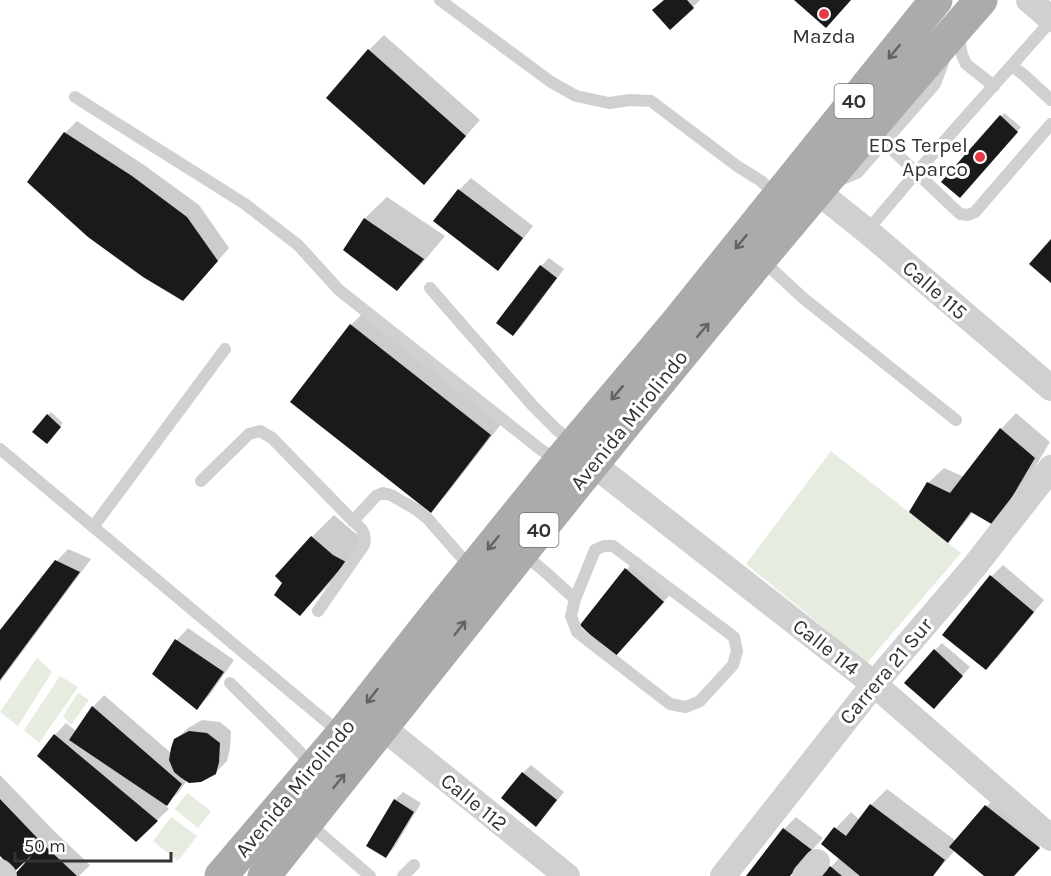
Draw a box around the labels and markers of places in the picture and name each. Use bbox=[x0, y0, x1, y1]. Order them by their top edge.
marker: Mazda bbox=[817, 7, 831, 21]
place label: Mazda bbox=[792, 24, 856, 48]
place label: EDS Terpel Aparco bbox=[868, 133, 968, 181]
marker: EDS Terpel Aparco bbox=[973, 150, 987, 164]

